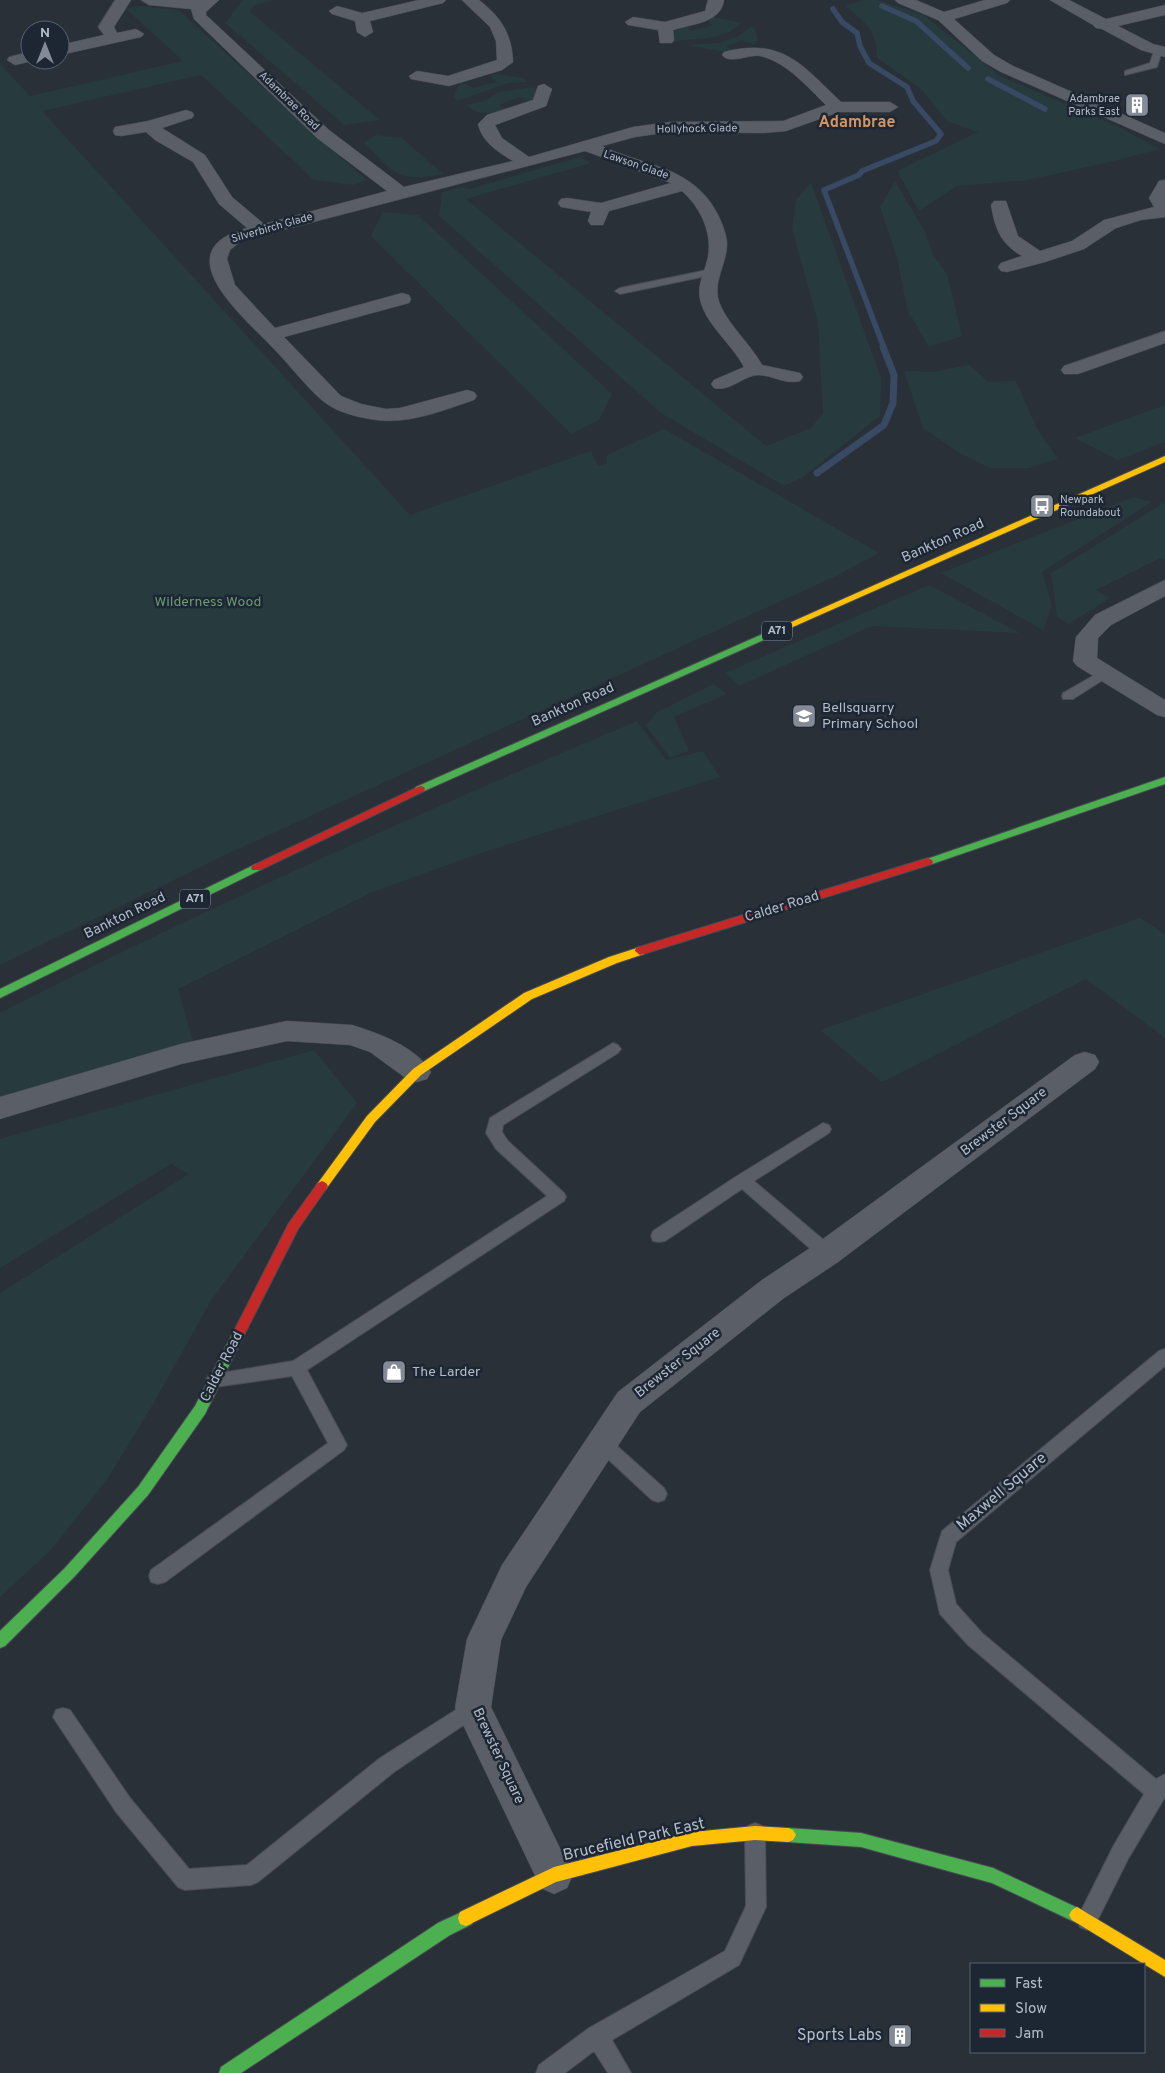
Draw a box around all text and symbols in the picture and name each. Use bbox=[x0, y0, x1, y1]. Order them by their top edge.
north arrow bbox=[20, 20, 70, 70]
text: N bbox=[40, 25, 50, 42]
street label: Adambrae Road bbox=[256, 69, 322, 133]
place label: Adambrae Parks East bbox=[1068, 92, 1120, 119]
building icon: Adambrae Parks East bbox=[1124, 92, 1150, 118]
district label: Adambrae bbox=[818, 113, 896, 133]
street label: Hollyhock Glade bbox=[657, 121, 737, 137]
street label: Lawson Glade bbox=[602, 147, 671, 183]
street label: Silverbirch Glade bbox=[230, 210, 314, 246]
bus stop icon: Newpark Roundabout bbox=[1029, 493, 1055, 519]
place label: Newpark Roundabout bbox=[1060, 493, 1121, 520]
street label: Bankton Road bbox=[899, 515, 987, 567]
park label: Wilderness Wood bbox=[155, 594, 261, 611]
road number: A71 bbox=[762, 622, 792, 640]
street label: Bankton Road bbox=[529, 679, 617, 731]
place label: Bellsquarry Primary School bbox=[822, 700, 918, 733]
school or university icon: Bellsquarry Primary School bbox=[791, 703, 817, 729]
street label: Calder Road bbox=[743, 888, 821, 926]
street label: Bankton Road bbox=[81, 889, 169, 943]
road number: A71 bbox=[180, 890, 210, 909]
street label: Brewster Square bbox=[957, 1084, 1051, 1160]
street label: Brewster Square bbox=[632, 1324, 724, 1402]
street label: Calder Road bbox=[197, 1329, 247, 1405]
shop icon: The Larder bbox=[381, 1359, 407, 1385]
place label: The Larder bbox=[412, 1364, 481, 1381]
street label: Maxwell Square bbox=[953, 1448, 1051, 1536]
street label: Brewster Square bbox=[468, 1705, 528, 1807]
street label: Brucefield Park East bbox=[561, 1814, 707, 1866]
legend bbox=[970, 1963, 1145, 2053]
text: Fast bbox=[1015, 1975, 1043, 1994]
text: Slow bbox=[1015, 2000, 1047, 2019]
building icon: Sports Labs bbox=[887, 2023, 913, 2049]
text: Jam bbox=[1015, 2025, 1044, 2044]
place label: Sports Labs bbox=[797, 2026, 882, 2046]

